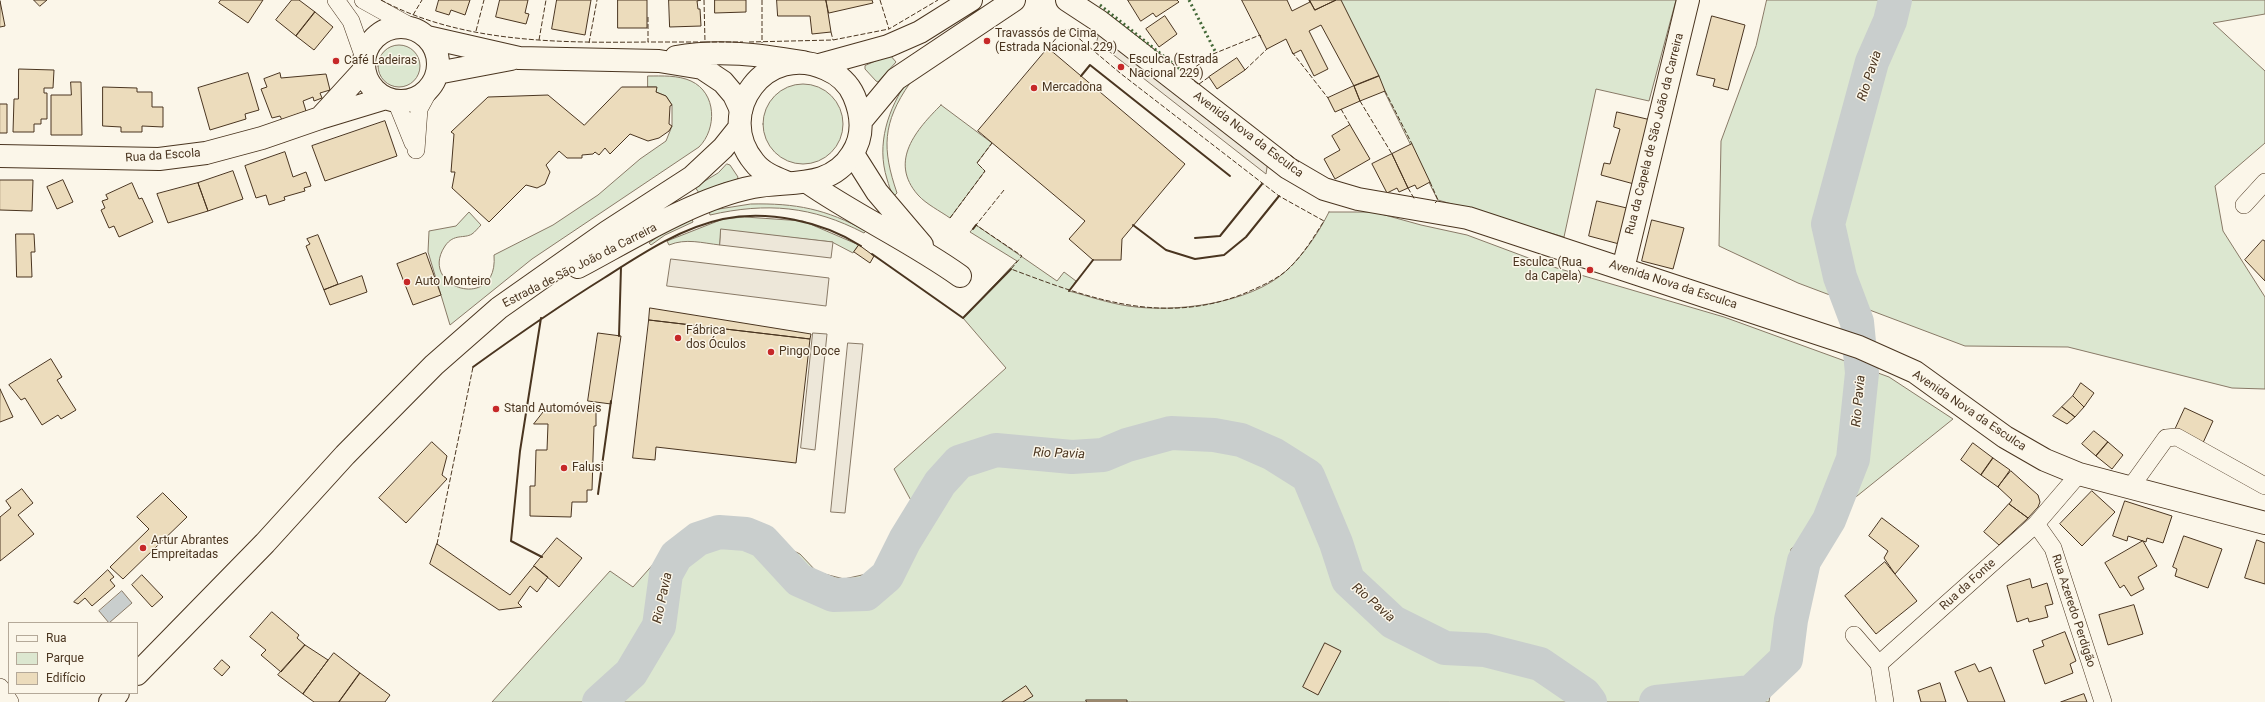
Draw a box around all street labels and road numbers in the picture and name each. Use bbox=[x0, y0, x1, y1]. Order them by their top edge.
street label: Rua da Capela de São João da Carreira bbox=[1623, 32, 1687, 236]
street label: Avenida Nova da Esculca bbox=[1190, 89, 1306, 181]
street label: Rua da Escola bbox=[125, 146, 201, 166]
street label: Estrada de São João da Carreira bbox=[500, 221, 660, 311]
street label: Avenida Nova da Esculca bbox=[1607, 257, 1739, 313]
street label: Avenida Nova da Esculca bbox=[1909, 368, 2029, 454]
street label: Rua Azeredo Perdigão bbox=[2048, 553, 2098, 669]
street label: Rua da Fonte bbox=[1937, 556, 1999, 614]

